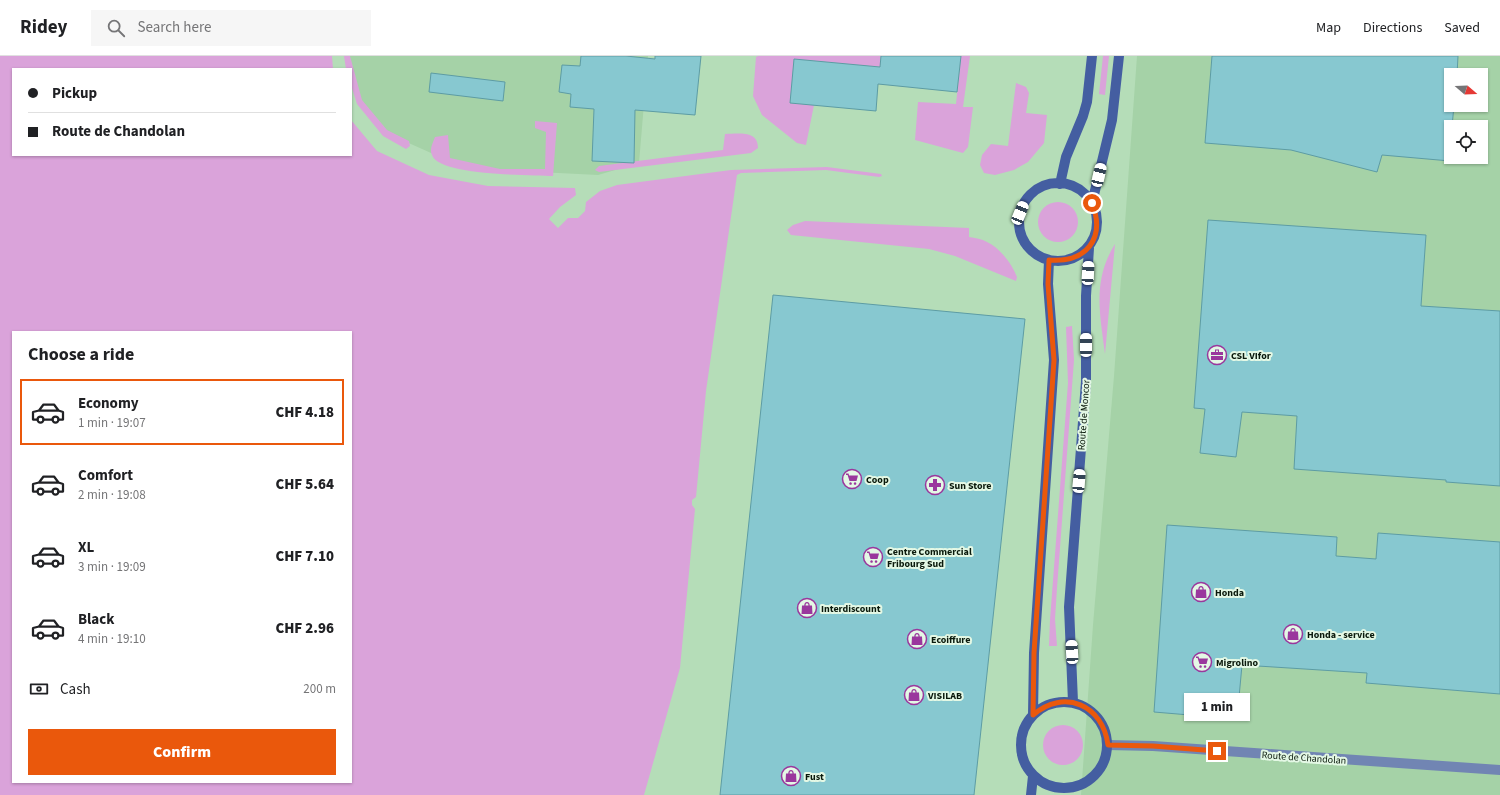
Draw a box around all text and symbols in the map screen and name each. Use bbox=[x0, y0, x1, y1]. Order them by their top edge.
search box bbox=[91, 10, 371, 46]
text: Ridey bbox=[20, 14, 67, 41]
icon: search bbox=[105, 17, 127, 39]
text: Search here bbox=[137, 17, 211, 38]
text: Map bbox=[1316, 18, 1341, 38]
text: Directions bbox=[1363, 18, 1422, 38]
text: Saved bbox=[1444, 18, 1480, 38]
north arrow bbox=[1444, 68, 1488, 112]
map controls bbox=[1444, 68, 1488, 164]
text: Pickup bbox=[52, 83, 97, 104]
button: locate bbox=[1444, 120, 1488, 164]
text: Route de Chandolan bbox=[52, 121, 185, 142]
car bbox=[1090, 162, 1108, 188]
route start bbox=[1083, 194, 1101, 212]
car bbox=[1010, 200, 1030, 226]
car bbox=[1081, 261, 1095, 285]
car bbox=[1080, 333, 1092, 357]
text: Choose a ride bbox=[28, 342, 134, 367]
office icon: CSL VIfor bbox=[1206, 344, 1228, 366]
place label: CSL VIfor bbox=[1231, 349, 1271, 363]
street label: Route de Moncor bbox=[1075, 379, 1093, 451]
text: Economy bbox=[78, 393, 139, 414]
icon: car bbox=[30, 394, 66, 430]
text: CHF 4.18 bbox=[275, 402, 334, 423]
text: 1 min · 19:07 bbox=[78, 414, 146, 432]
text: Comfort bbox=[78, 465, 133, 486]
icon: car bbox=[30, 466, 66, 502]
supermarket icon: Coop bbox=[841, 468, 863, 490]
car bbox=[1072, 469, 1086, 493]
place label: Coop bbox=[866, 473, 889, 487]
text: CHF 5.64 bbox=[275, 474, 334, 495]
pharmacy icon: Sun Store bbox=[924, 474, 946, 496]
place label: Sun Store bbox=[949, 479, 992, 493]
text: 2 min · 19:08 bbox=[78, 486, 146, 504]
text: XL bbox=[78, 537, 94, 558]
icon: car bbox=[30, 538, 66, 574]
place label: Centre Commercial Fribourg Sud bbox=[887, 545, 972, 571]
text: CHF 7.10 bbox=[275, 546, 334, 567]
supermarket icon: Centre Commercial Fribourg Sud bbox=[862, 546, 884, 568]
text: 3 min · 19:09 bbox=[78, 558, 146, 576]
shop icon: Honda bbox=[1190, 581, 1212, 603]
place label: Honda bbox=[1215, 586, 1244, 600]
shop icon: Interdiscount bbox=[796, 597, 818, 619]
place label: Interdiscount bbox=[821, 602, 881, 616]
text: Black bbox=[78, 609, 115, 630]
icon: car bbox=[30, 610, 66, 646]
text: CHF 2.96 bbox=[275, 618, 334, 639]
shop icon: Honda - service bbox=[1282, 623, 1304, 645]
shop icon: Ecoiffure bbox=[906, 628, 928, 650]
place label: Honda - service bbox=[1307, 628, 1375, 642]
text: 4 min · 19:10 bbox=[78, 630, 146, 648]
place label: Ecoiffure bbox=[931, 633, 970, 647]
car bbox=[1065, 640, 1079, 664]
supermarket icon: Migrolino bbox=[1191, 651, 1213, 673]
place label: Migrolino bbox=[1216, 656, 1258, 670]
icon: cash bbox=[28, 678, 50, 700]
text: Cash bbox=[60, 679, 91, 700]
text: 200 m bbox=[303, 680, 336, 698]
shop icon: VISILAB bbox=[903, 684, 925, 706]
place label: VISILAB bbox=[927, 689, 962, 703]
callout: 1 min bbox=[1184, 693, 1250, 721]
text: 1 min bbox=[1201, 698, 1233, 716]
button: Confirm bbox=[28, 729, 336, 775]
route end bbox=[1208, 742, 1226, 760]
street label: Route de Chandolan bbox=[1261, 748, 1347, 768]
shop icon: Fust bbox=[780, 765, 802, 787]
place label: Fust bbox=[805, 770, 824, 784]

